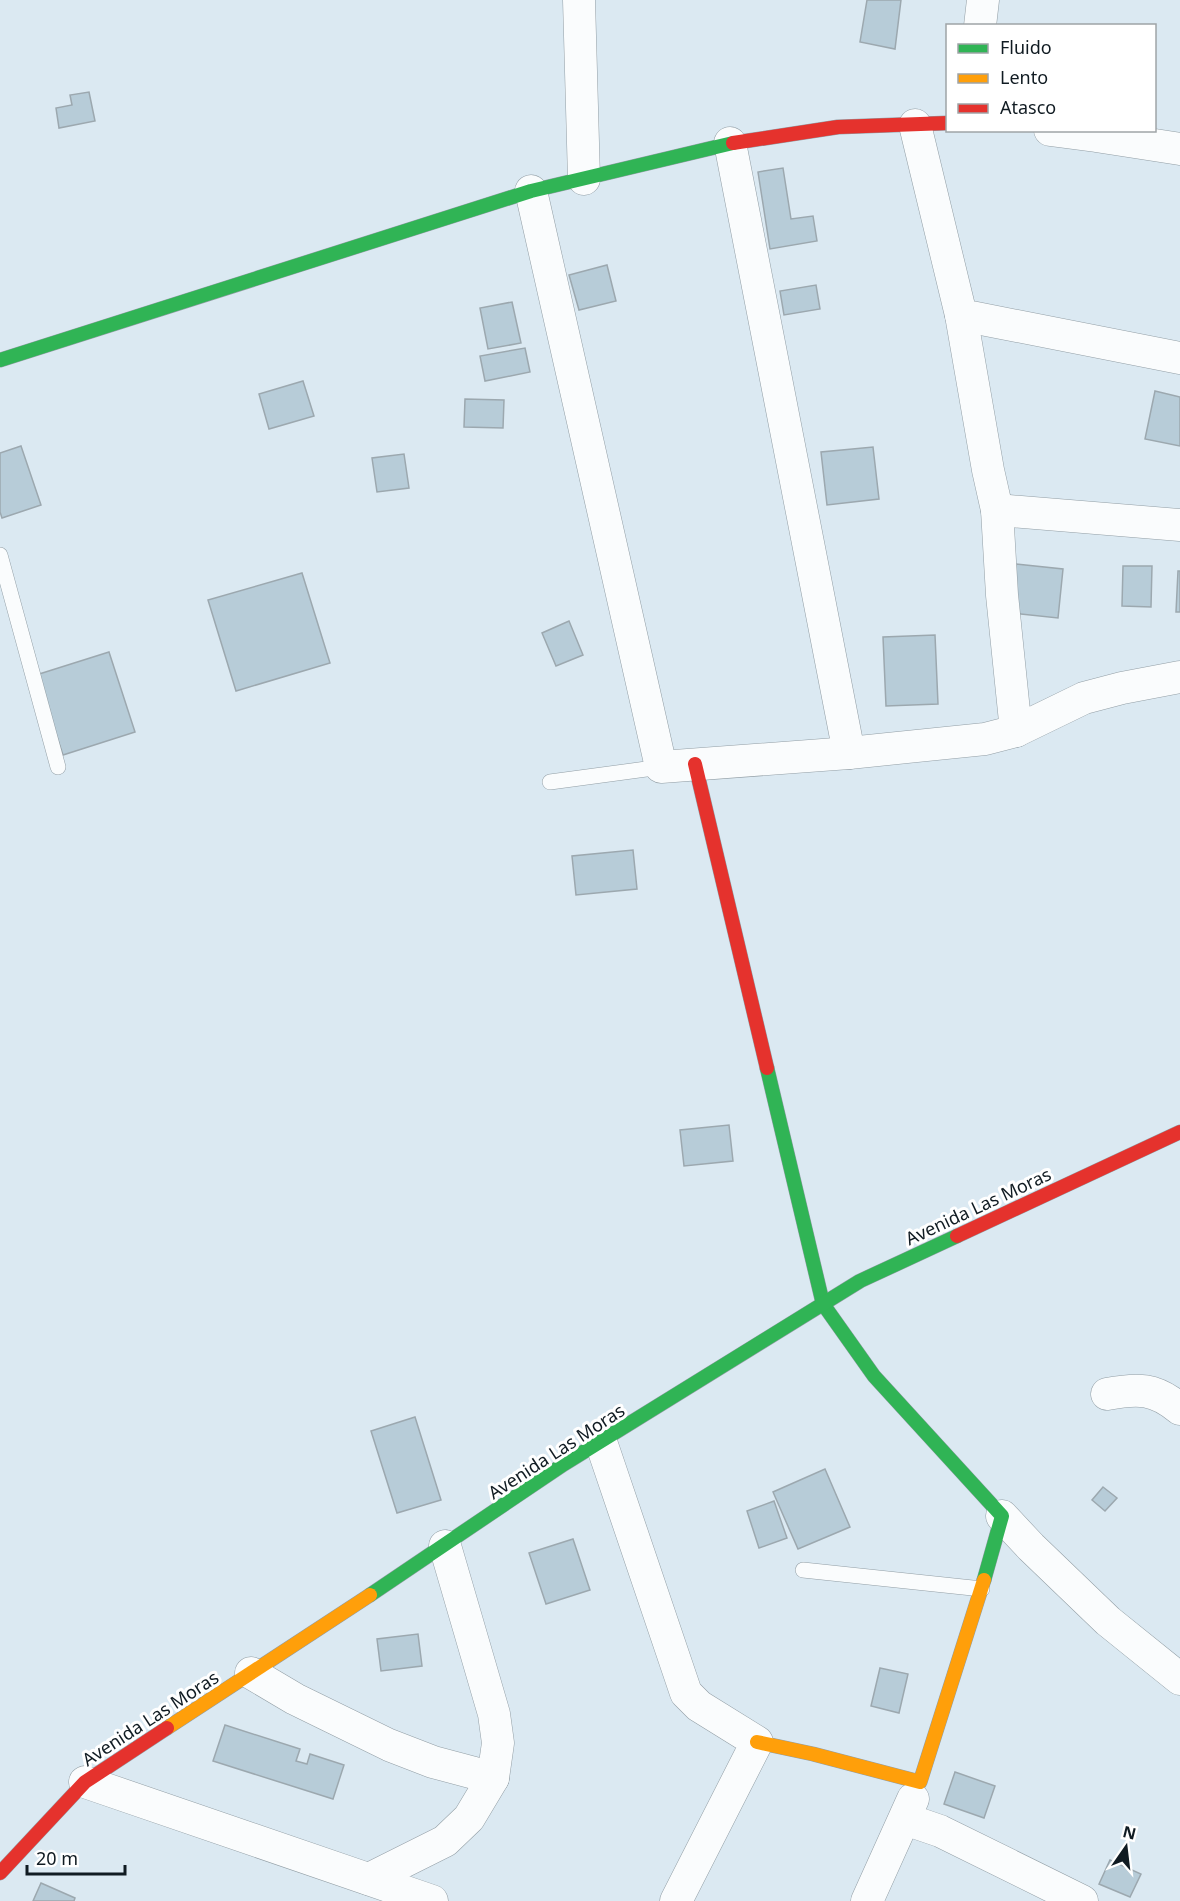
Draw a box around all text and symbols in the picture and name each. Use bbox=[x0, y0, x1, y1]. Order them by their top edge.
legend bbox=[946, 24, 1156, 132]
text: Fluido bbox=[1000, 35, 1052, 59]
text: Lento bbox=[1000, 65, 1048, 89]
text: Atasco bbox=[1000, 95, 1056, 119]
street label: Avenida Las Moras bbox=[901, 1162, 1055, 1250]
street label: Avenida Las Moras bbox=[483, 1398, 629, 1504]
street label: Avenida Las Moras bbox=[77, 1665, 223, 1771]
north arrow bbox=[1096, 1817, 1156, 1877]
text: N bbox=[1121, 1820, 1139, 1845]
scale bar bbox=[27, 1838, 124, 1876]
text: 20 m bbox=[36, 1846, 78, 1870]

